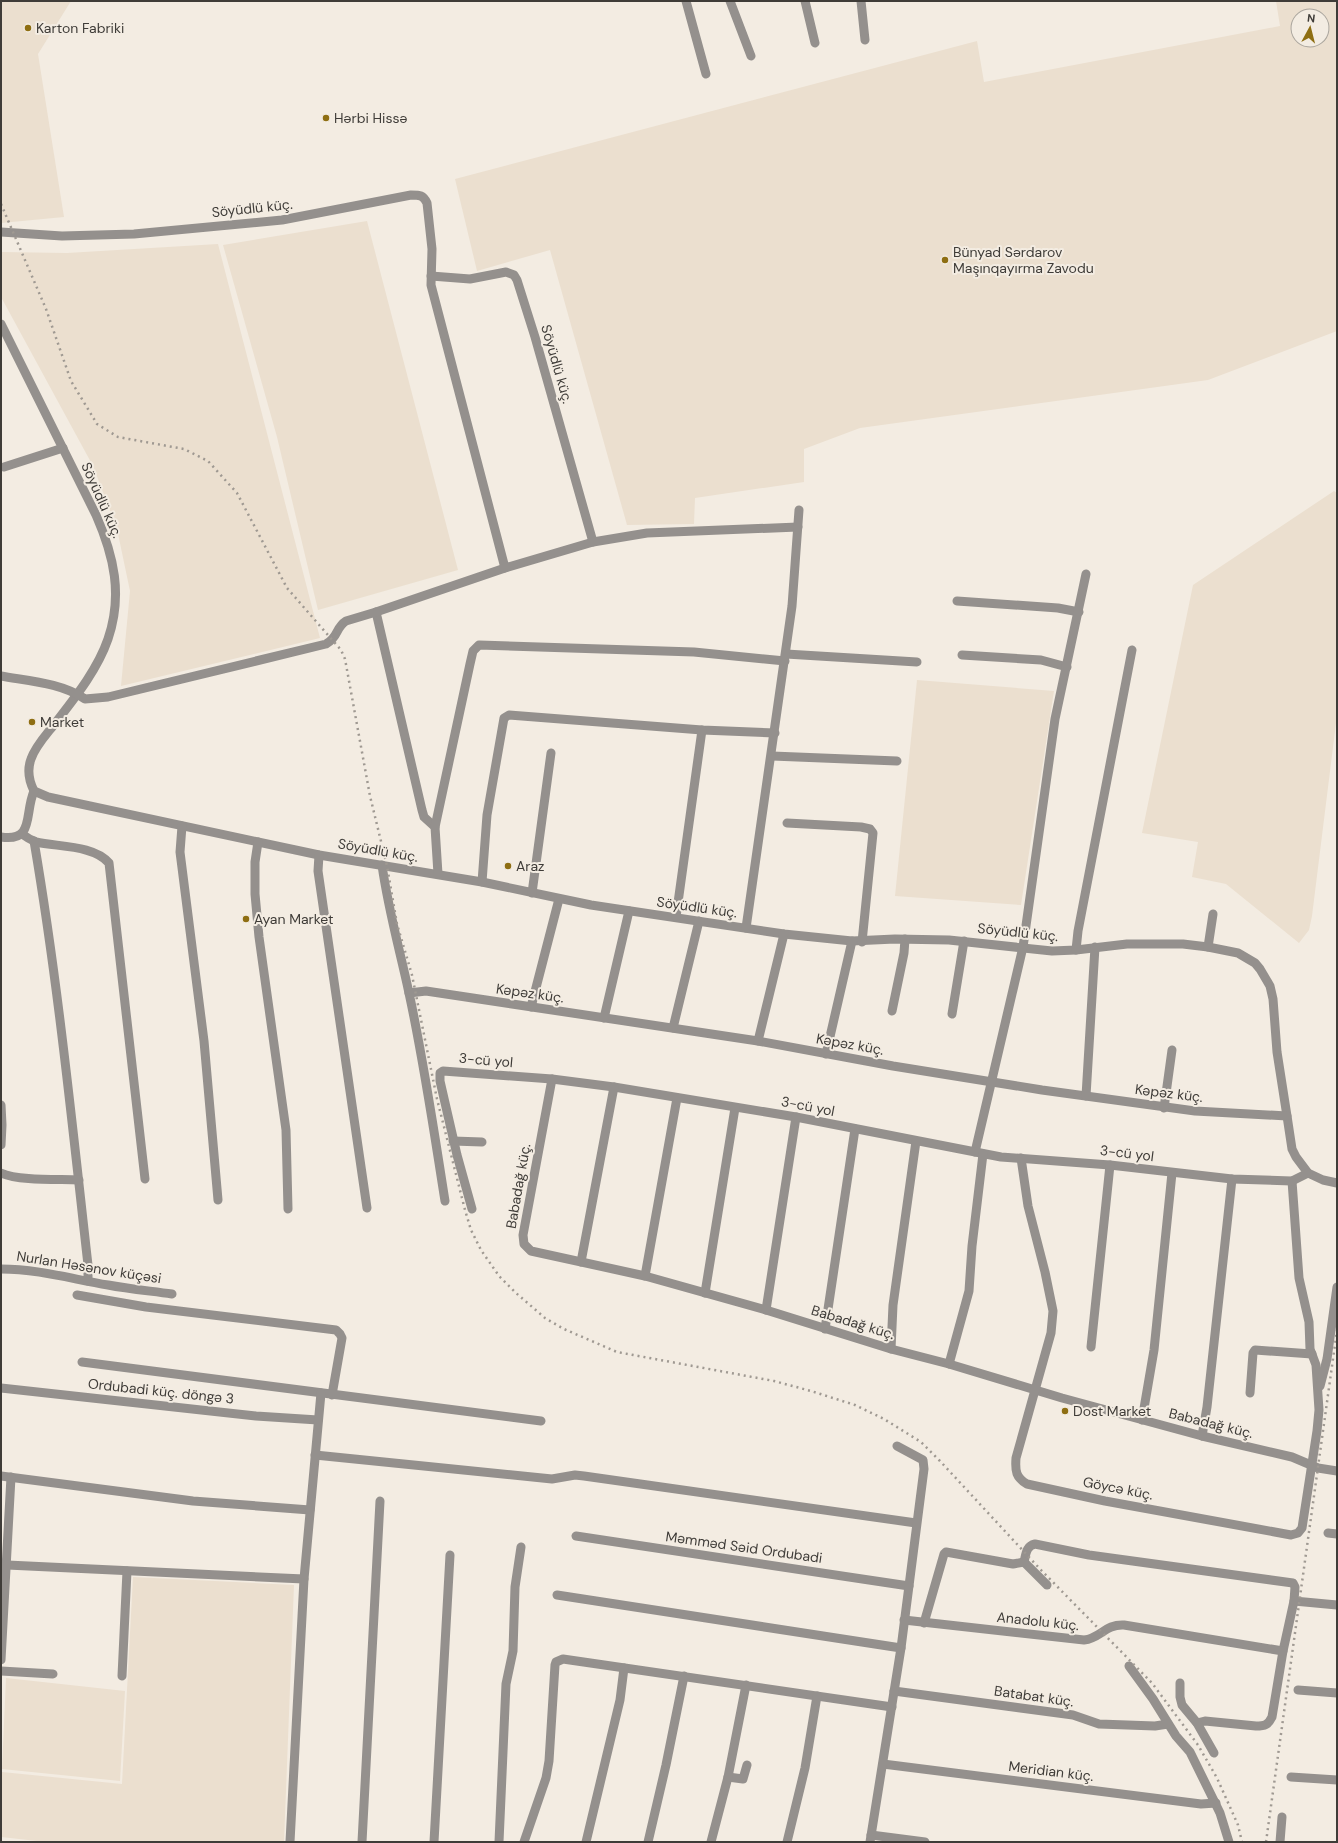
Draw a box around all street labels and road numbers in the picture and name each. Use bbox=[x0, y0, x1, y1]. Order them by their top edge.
street label: Söyüdlü küç. bbox=[211, 195, 294, 221]
street label: Söyüdlü küç. bbox=[537, 323, 577, 406]
street label: Söyüdlü küç. bbox=[77, 459, 127, 541]
street label: Söyüdlü küç. bbox=[336, 834, 420, 866]
street label: Söyüdlü küç. bbox=[656, 892, 739, 922]
street label: Söyüdlü küç. bbox=[977, 919, 1060, 945]
street label: Kəpəz küç. bbox=[495, 979, 565, 1007]
street label: Kəpəz küç. bbox=[815, 1029, 885, 1059]
street label: 3-cü yol bbox=[458, 1049, 514, 1071]
street label: Kəpəz küç. bbox=[1134, 1080, 1204, 1106]
street label: 3-cü yol bbox=[780, 1092, 836, 1120]
street label: 3-cü yol bbox=[1099, 1141, 1155, 1165]
street label: Babadağ küç. bbox=[502, 1142, 534, 1230]
street label: Nurlan Həsənov küçəsi bbox=[15, 1247, 163, 1287]
street label: Babadağ küç. bbox=[809, 1301, 897, 1343]
street label: Ordubadi küç. döngə 3 bbox=[87, 1374, 235, 1408]
street label: Babadağ küç. bbox=[1167, 1404, 1255, 1442]
street label: Göycə küç. bbox=[1081, 1472, 1155, 1504]
street label: Məmməd Səid Ordubadi bbox=[664, 1527, 824, 1567]
street label: Anadolu küç. bbox=[996, 1608, 1080, 1634]
street label: Batabat küç. bbox=[993, 1682, 1075, 1711]
street label: Meridian küç. bbox=[1007, 1757, 1095, 1785]

